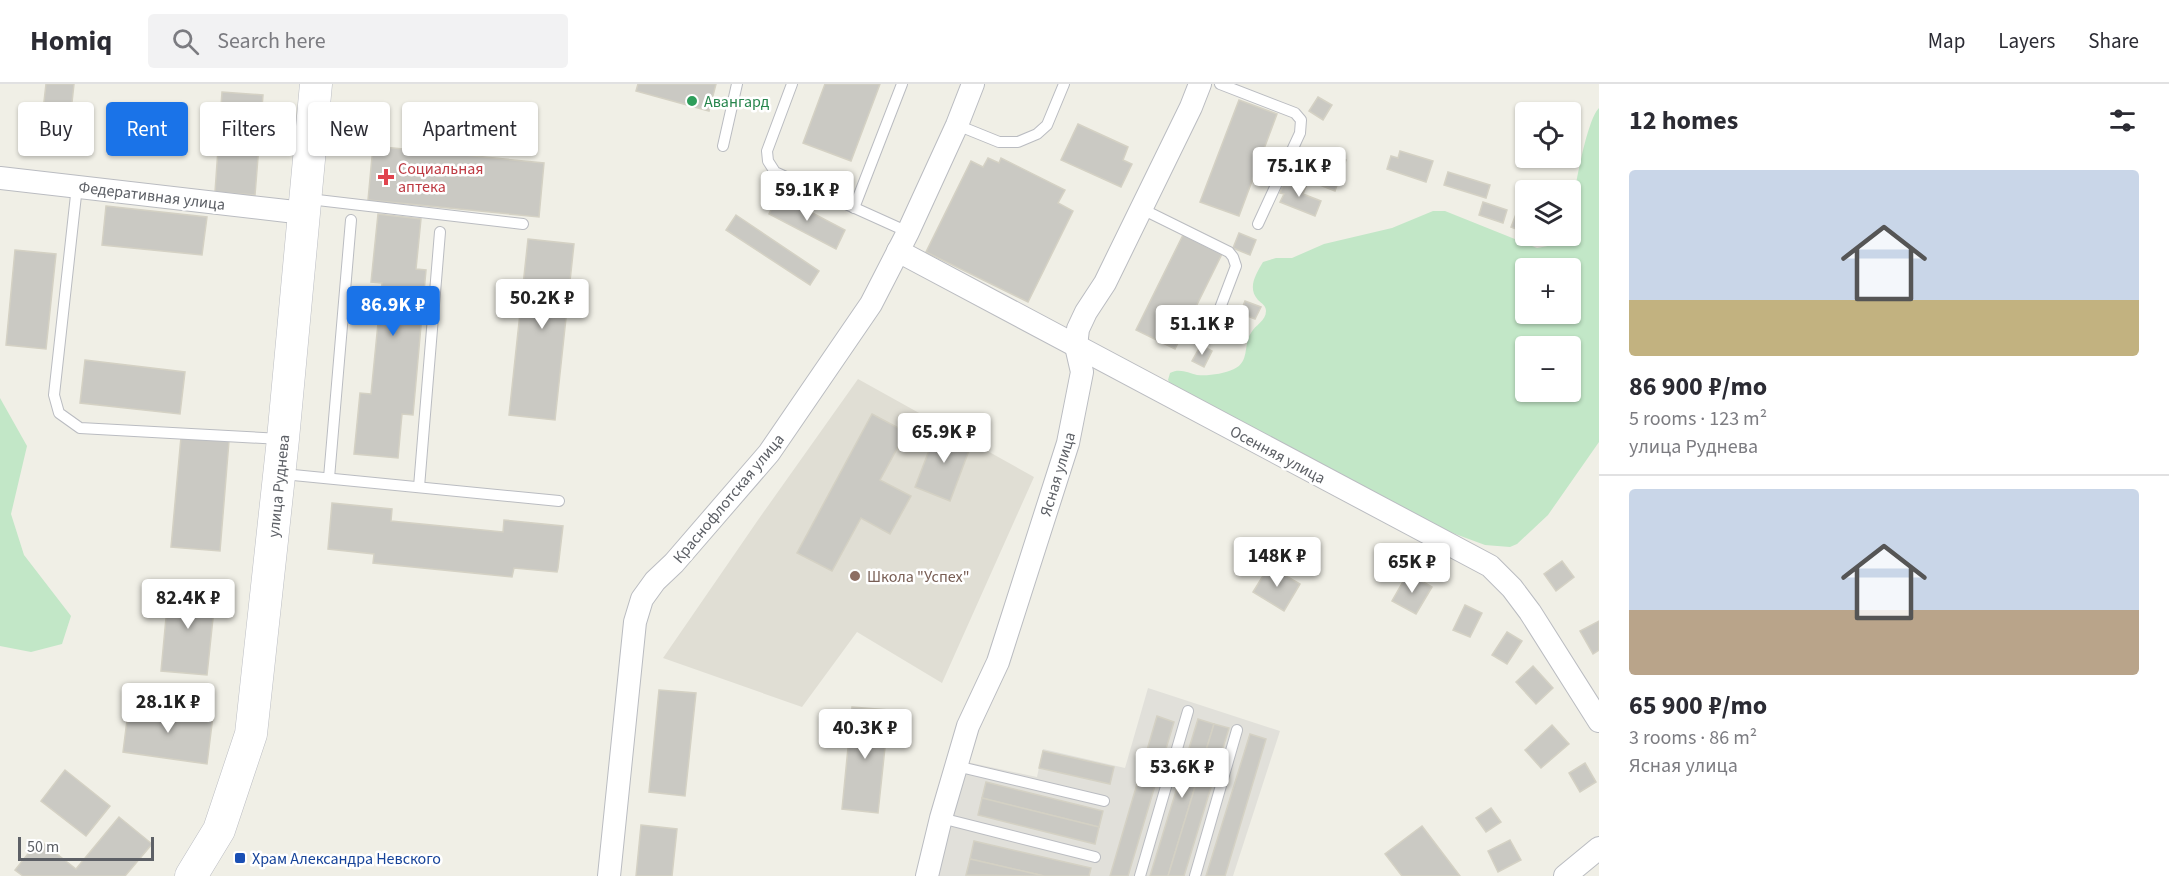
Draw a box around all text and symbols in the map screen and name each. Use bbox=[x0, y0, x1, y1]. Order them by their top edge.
search box bbox=[148, 14, 568, 68]
text: Homiq bbox=[30, 21, 112, 61]
icon: search bbox=[169, 25, 202, 58]
text: Search here bbox=[217, 25, 326, 57]
text: Map bbox=[1928, 26, 1965, 56]
text: Layers bbox=[1998, 26, 2055, 56]
text: Share bbox=[2088, 26, 2139, 56]
place label: Авангард bbox=[704, 91, 770, 113]
marker: Авангард bbox=[685, 94, 699, 108]
chip: Buy bbox=[18, 102, 94, 156]
chip: Rent bbox=[106, 102, 188, 156]
chip: Filters bbox=[200, 102, 296, 156]
chip: New bbox=[308, 102, 390, 156]
chip: Apartment bbox=[402, 102, 538, 156]
map controls bbox=[1515, 102, 1581, 402]
button: locate bbox=[1515, 102, 1581, 168]
text: 12 homes bbox=[1629, 102, 1738, 139]
icon: filters bbox=[2106, 104, 2139, 137]
pin: 75.1K ₽ bbox=[1244, 147, 1354, 198]
text: 75.1K ₽ bbox=[1267, 152, 1331, 180]
place label: Социальная аптека bbox=[398, 158, 484, 198]
marker: Социальная аптека bbox=[379, 170, 393, 184]
pin: 59.1K ₽ bbox=[752, 171, 862, 222]
street label: Федеративная улица bbox=[77, 176, 226, 216]
text: 59.1K ₽ bbox=[775, 176, 839, 204]
button: layers bbox=[1515, 180, 1581, 246]
icon: home bbox=[1830, 209, 1938, 317]
button: + bbox=[1515, 258, 1581, 324]
pin: 50.2K ₽ bbox=[487, 279, 597, 330]
text: 50.2K ₽ bbox=[510, 284, 574, 312]
pin: 86.9K ₽ bbox=[338, 286, 448, 337]
text: 86.9K ₽ bbox=[361, 291, 425, 319]
pin: 51.1K ₽ bbox=[1147, 305, 1257, 356]
text: 51.1K ₽ bbox=[1170, 310, 1234, 338]
button: − bbox=[1515, 336, 1581, 402]
text: 86 900 ₽/mo bbox=[1629, 368, 1767, 405]
text: 5 rooms · 123 m² bbox=[1629, 405, 1767, 433]
pin: 65.9K ₽ bbox=[889, 413, 999, 464]
text: 65.9K ₽ bbox=[912, 418, 976, 446]
street label: Осенняя улица bbox=[1226, 420, 1329, 489]
street label: Краснофлотская улица bbox=[668, 429, 790, 568]
street label: Ясная улица bbox=[1035, 429, 1081, 519]
text: улица Руднева bbox=[1629, 433, 1758, 461]
street label: улица Руднева bbox=[263, 434, 295, 539]
icon: home bbox=[1830, 528, 1938, 636]
pin: 148K ₽ bbox=[1228, 537, 1326, 588]
text: 148K ₽ bbox=[1248, 542, 1306, 570]
pin: 65K ₽ bbox=[1370, 543, 1454, 594]
text: 65K ₽ bbox=[1388, 548, 1436, 576]
place label: Школа "Успех" bbox=[867, 566, 970, 588]
marker: Школа "Успех" bbox=[848, 569, 862, 583]
pin: 82.4K ₽ bbox=[133, 579, 243, 630]
text: 82.4K ₽ bbox=[156, 584, 220, 612]
pin: 28.1K ₽ bbox=[113, 683, 223, 734]
text: 65 900 ₽/mo bbox=[1629, 687, 1767, 724]
text: 28.1K ₽ bbox=[136, 688, 200, 716]
pin: 40.3K ₽ bbox=[810, 709, 920, 760]
text: 40.3K ₽ bbox=[833, 714, 897, 742]
text: 3 rooms · 86 m² bbox=[1629, 724, 1757, 752]
pin: 53.6K ₽ bbox=[1127, 748, 1237, 799]
text: Ясная улица bbox=[1629, 752, 1738, 780]
text: 53.6K ₽ bbox=[1150, 753, 1214, 781]
scale bar bbox=[18, 834, 154, 862]
text: 50 m bbox=[27, 836, 59, 858]
place label: Храм Александра Невского bbox=[252, 848, 441, 870]
marker: Храм Александра Невского bbox=[233, 851, 247, 865]

